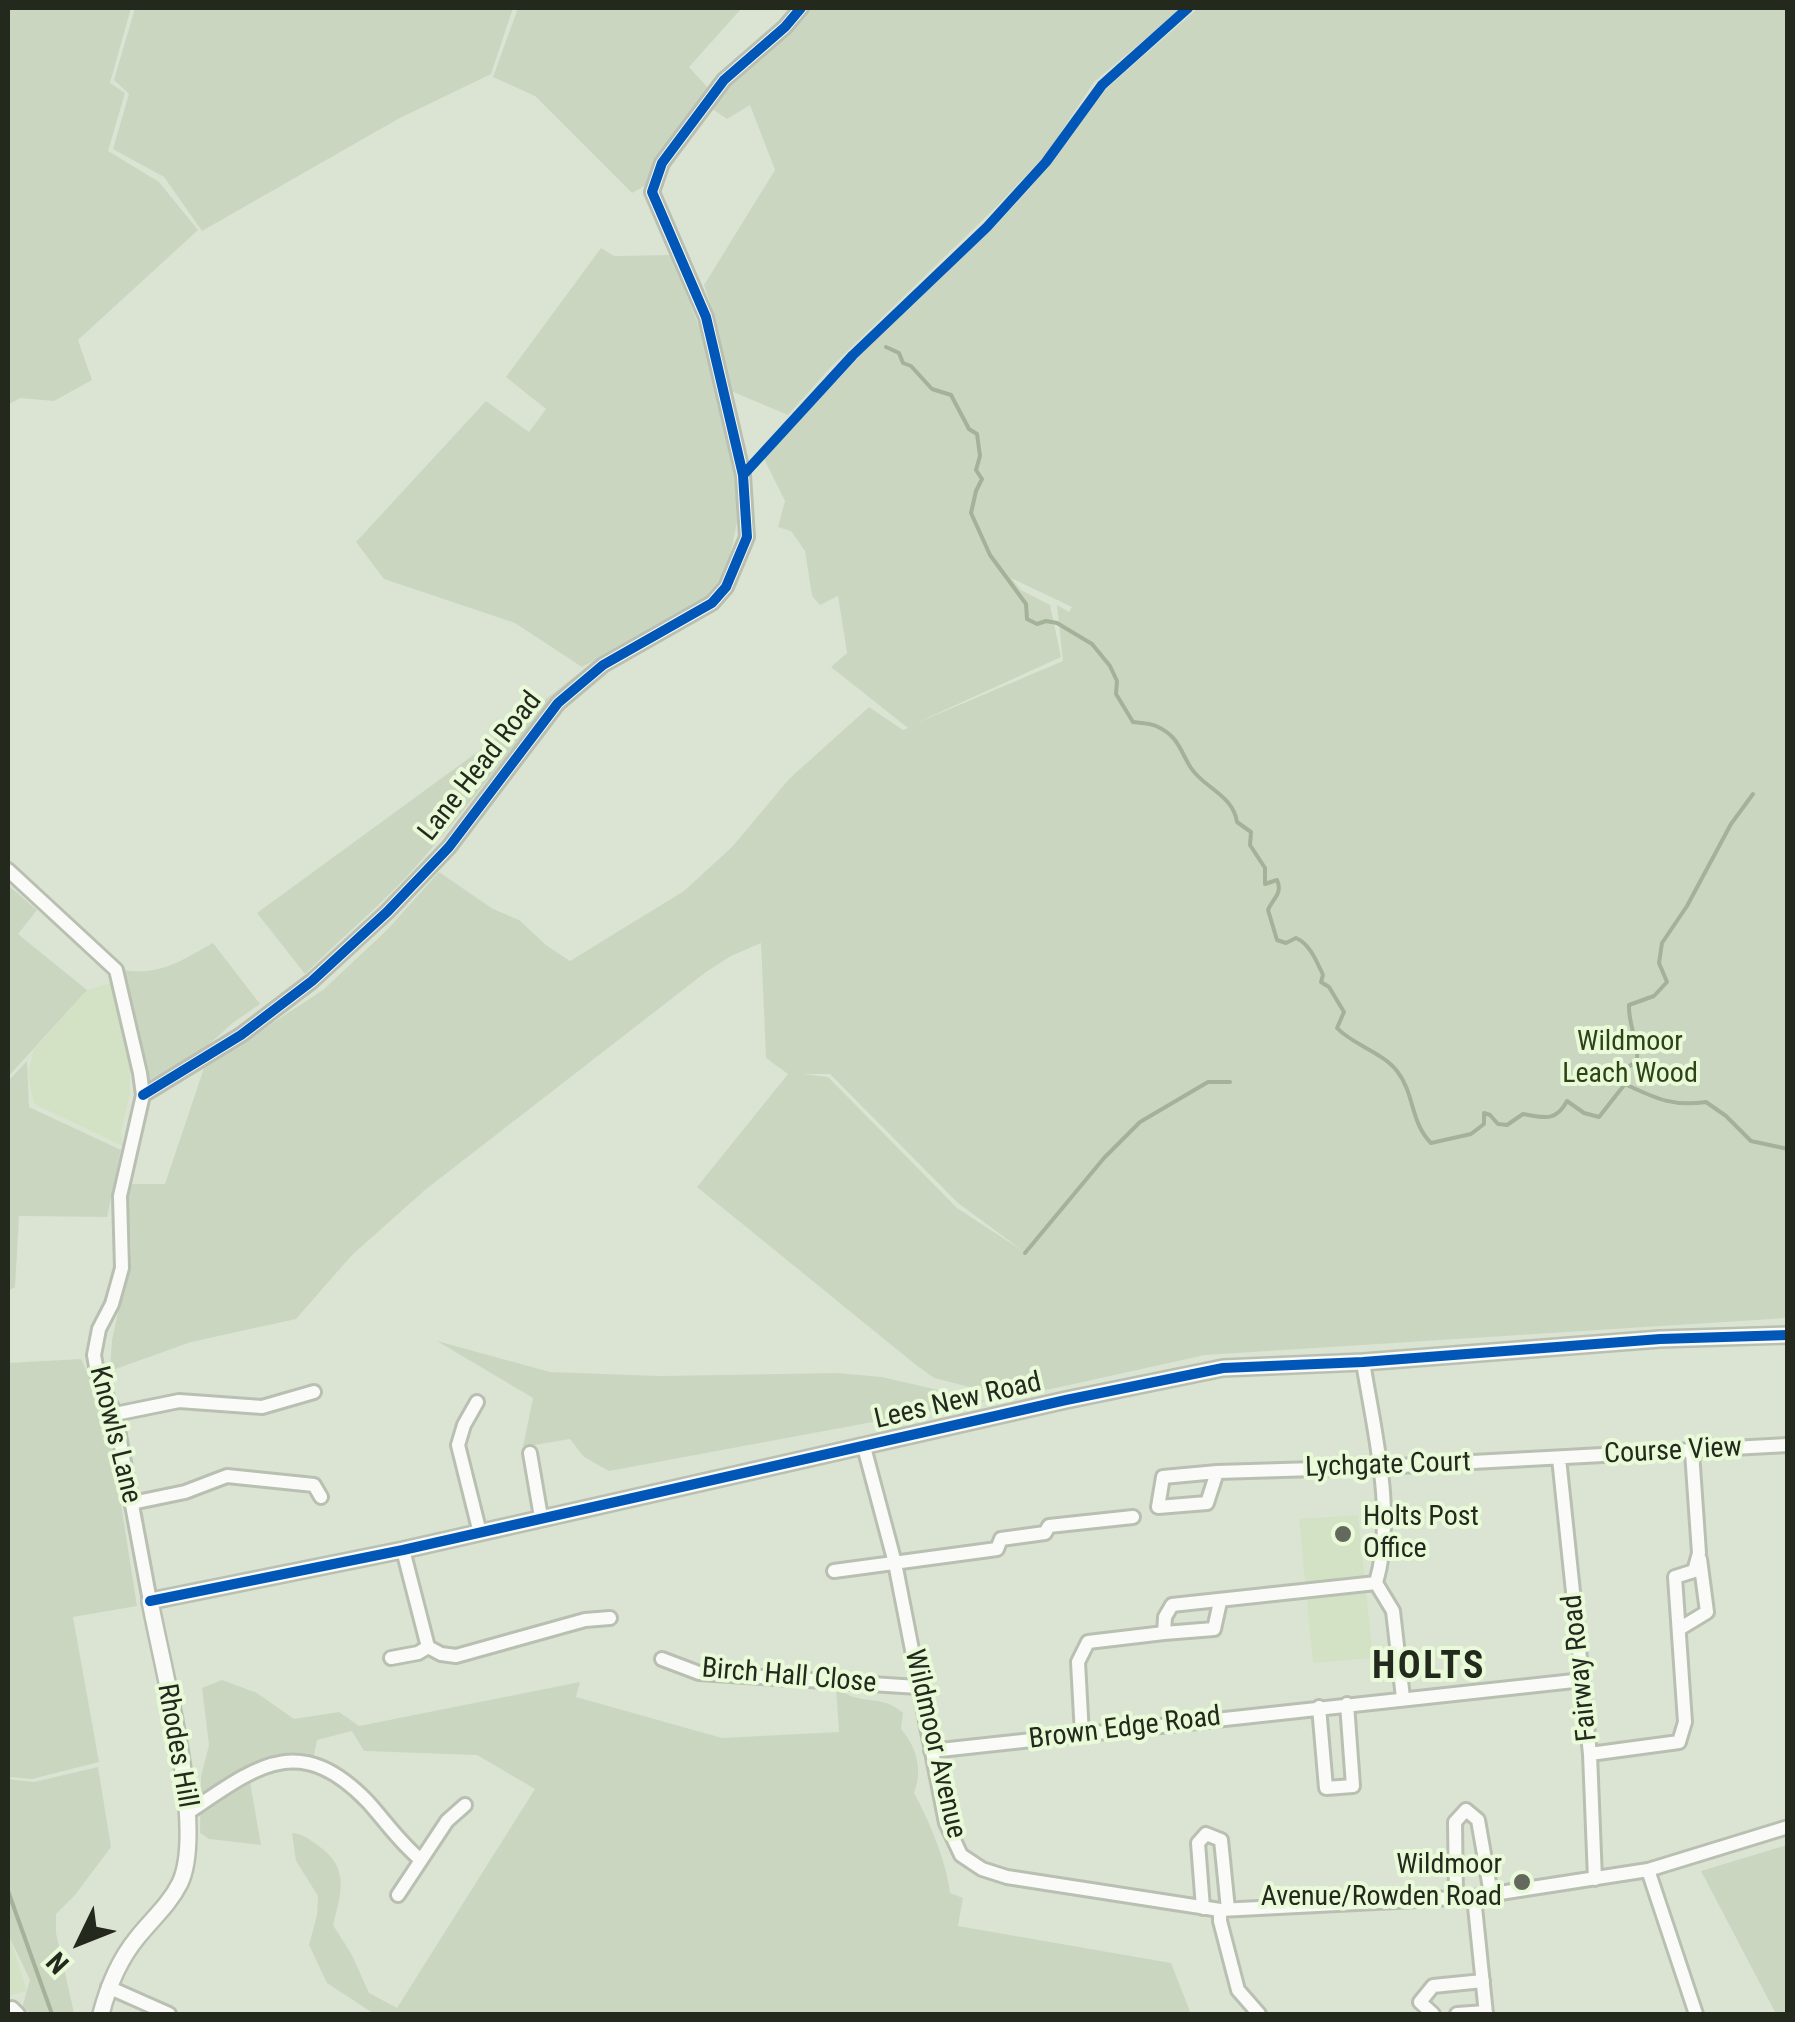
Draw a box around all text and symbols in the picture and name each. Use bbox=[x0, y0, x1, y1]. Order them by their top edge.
street label: Lane Head Road bbox=[412, 686, 550, 848]
park label: Wildmoor Leach Wood bbox=[1562, 1026, 1698, 1092]
street label: Knowls Lane bbox=[81, 1363, 147, 1507]
street label: Lees New Road bbox=[871, 1367, 1045, 1437]
street label: Course View bbox=[1603, 1432, 1743, 1472]
street label: Lychgate Court bbox=[1305, 1446, 1471, 1486]
place label: Holts Post Office bbox=[1363, 1501, 1479, 1567]
marker: Holts Post Office bbox=[1332, 1523, 1354, 1545]
street label: Fairway Road bbox=[1557, 1593, 1605, 1743]
district label: HOLTS bbox=[1372, 1645, 1486, 1691]
street label: Wildmoor Avenue bbox=[896, 1646, 972, 1842]
street label: Birch Hall Close bbox=[700, 1653, 878, 1701]
street label: Rhodes Hill bbox=[149, 1681, 203, 1811]
street label: Brown Edge Road bbox=[1027, 1701, 1223, 1757]
place label: Wildmoor Avenue/Rowden Road bbox=[1261, 1849, 1502, 1915]
marker: Wildmoor Avenue/Rowden Road bbox=[1511, 1871, 1533, 1893]
north arrow bbox=[30, 1892, 130, 1992]
text: N bbox=[40, 1945, 76, 1980]

